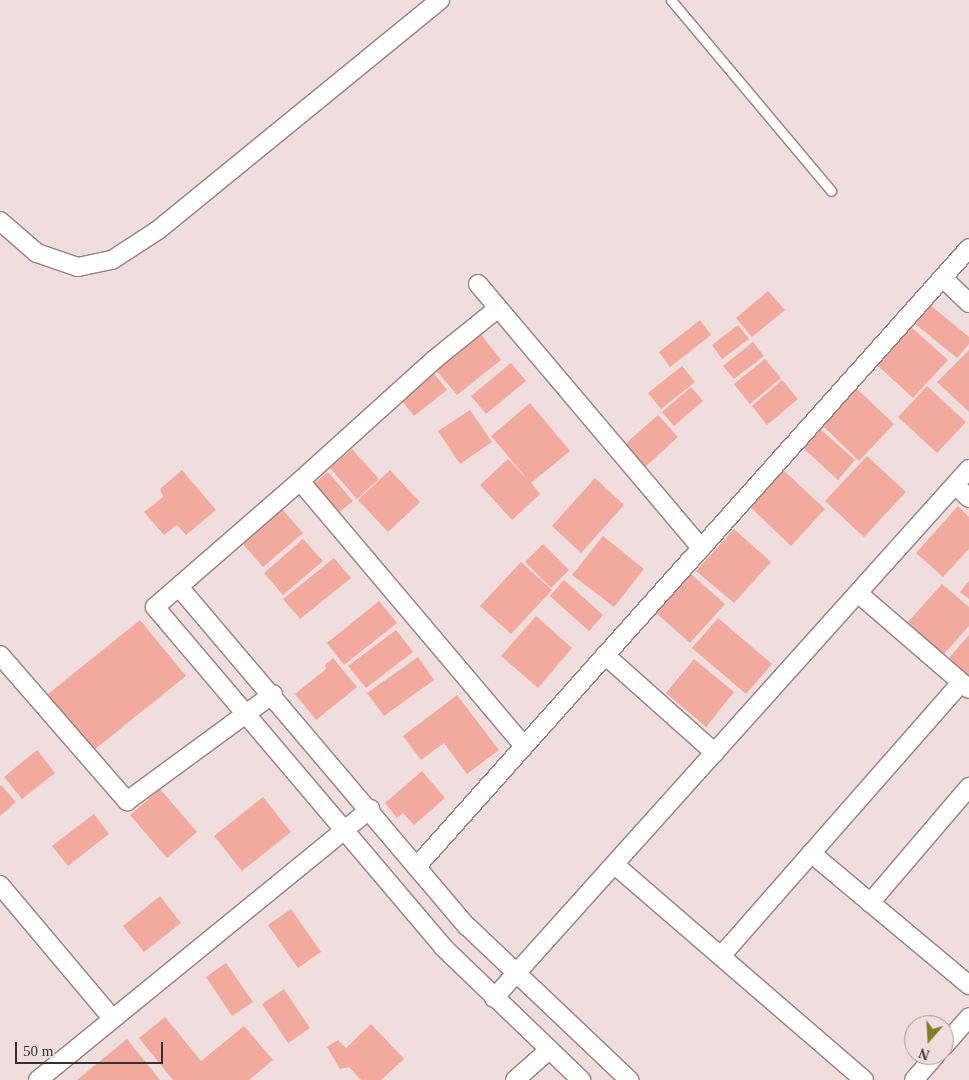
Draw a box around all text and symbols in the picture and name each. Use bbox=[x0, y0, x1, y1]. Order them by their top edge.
north arrow bbox=[904, 1015, 954, 1065]
scale bar bbox=[18, 1032, 165, 1064]
text: 50 m bbox=[23, 1043, 53, 1059]
text: N bbox=[917, 1045, 932, 1062]

